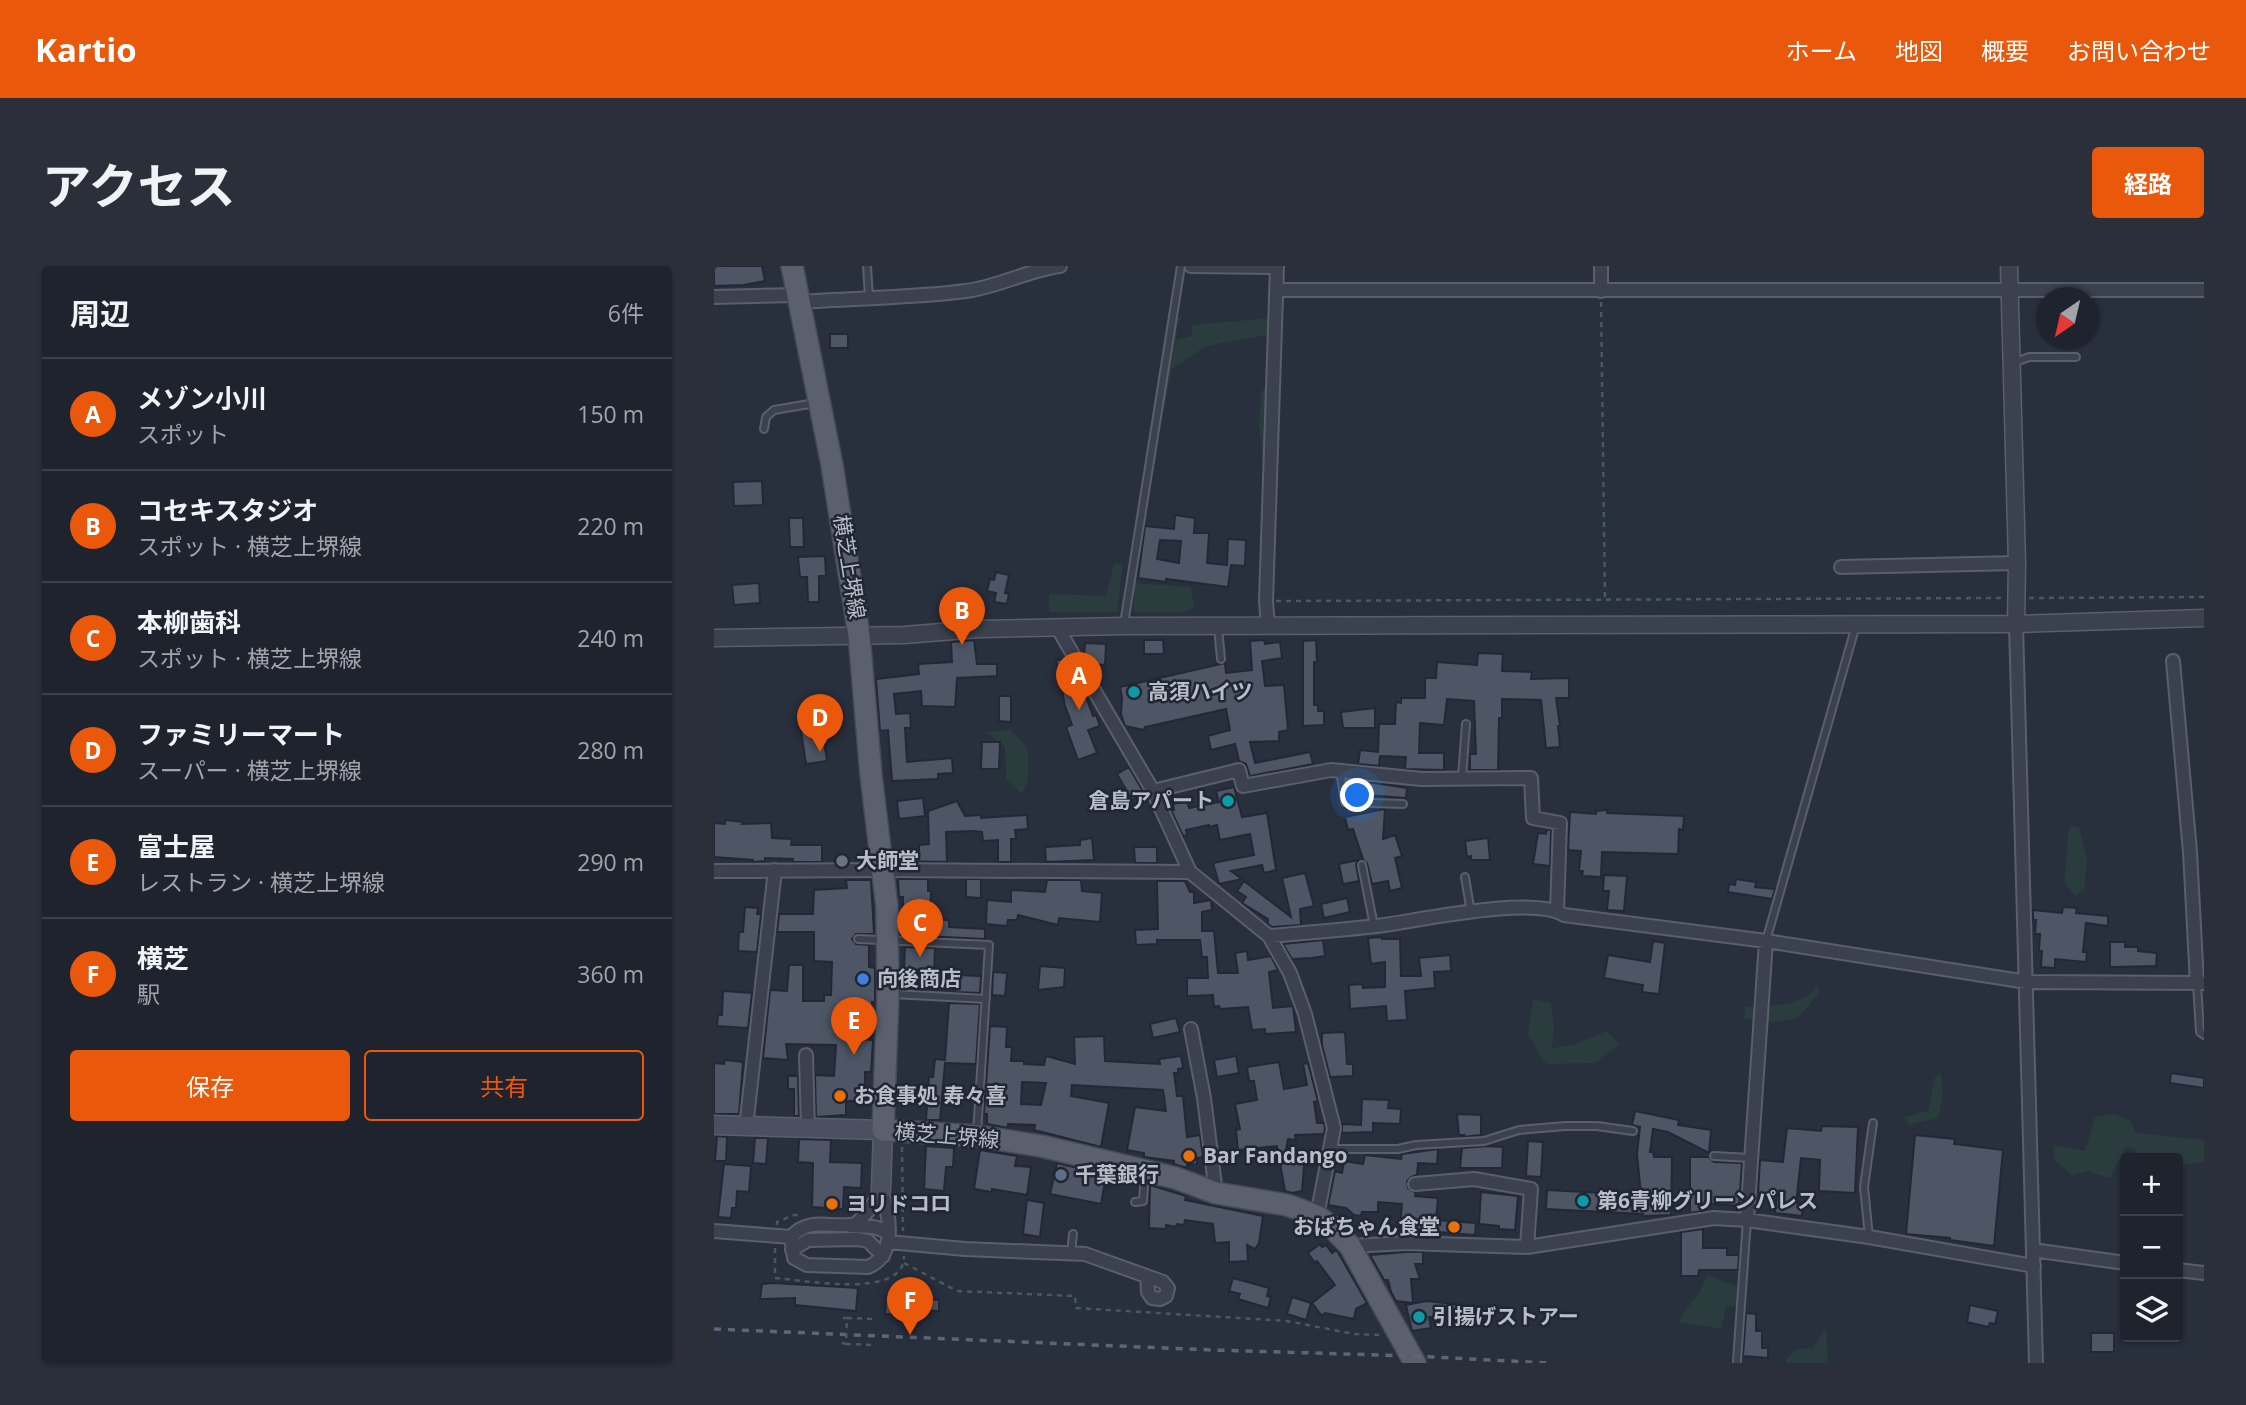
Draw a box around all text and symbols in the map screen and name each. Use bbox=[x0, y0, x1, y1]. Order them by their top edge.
text: Kartio bbox=[35, 27, 137, 72]
text: ホーム bbox=[1786, 34, 1857, 67]
text: 地図 bbox=[1895, 34, 1943, 67]
text: 概要 bbox=[1981, 34, 2029, 67]
text: お問い合わせ bbox=[2067, 34, 2211, 67]
button: 経路 bbox=[2092, 147, 2204, 218]
text: アクセス bbox=[42, 152, 236, 218]
north arrow bbox=[2036, 287, 2099, 350]
text: 周辺 bbox=[70, 293, 130, 334]
text: 6件 bbox=[608, 297, 644, 329]
text: メゾン小川 bbox=[137, 380, 267, 416]
text: A bbox=[85, 398, 101, 430]
text: 150 m bbox=[577, 398, 644, 430]
text: スポット bbox=[137, 418, 229, 450]
text: コセキスタジオ bbox=[137, 492, 318, 528]
text: B bbox=[85, 510, 101, 542]
text: 220 m bbox=[577, 510, 644, 542]
street label: 横芝上堺線 bbox=[828, 513, 872, 621]
text: スポット · 横芝上堺線 bbox=[137, 530, 362, 562]
pin: B bbox=[939, 587, 985, 645]
text: 本柳歯科 bbox=[137, 604, 241, 640]
text: C bbox=[86, 622, 100, 654]
text: 240 m bbox=[577, 622, 644, 654]
text: スポット · 横芝上堺線 bbox=[137, 642, 362, 674]
pin: A bbox=[1056, 652, 1102, 710]
place label: 高須ハイツ bbox=[1148, 677, 1253, 705]
marker: 高須ハイツ bbox=[1126, 684, 1142, 700]
pin: D bbox=[797, 694, 843, 752]
text: ファミリーマート bbox=[137, 716, 345, 752]
text: D bbox=[84, 734, 102, 766]
text: 280 m bbox=[577, 734, 644, 766]
text: スーパー · 横芝上堺線 bbox=[137, 754, 362, 786]
your location bbox=[1340, 778, 1374, 812]
place label: 倉島アパート bbox=[1088, 786, 1214, 814]
marker: 倉島アパート bbox=[1220, 793, 1236, 809]
text: 富士屋 bbox=[137, 828, 215, 864]
text: E bbox=[87, 846, 99, 878]
text: 290 m bbox=[577, 846, 644, 878]
place label: 大師堂 bbox=[856, 846, 919, 874]
marker: 大師堂 bbox=[834, 853, 850, 869]
text: レストラン · 横芝上堺線 bbox=[137, 866, 385, 898]
pin: C bbox=[897, 899, 943, 957]
text: 横芝 bbox=[137, 940, 189, 976]
text: F bbox=[87, 958, 99, 990]
text: 360 m bbox=[577, 958, 644, 990]
place label: 向後商店 bbox=[877, 964, 961, 992]
marker: 向後商店 bbox=[855, 971, 871, 987]
text: 駅 bbox=[137, 978, 160, 1010]
pin: E bbox=[831, 997, 877, 1055]
button: 保存 bbox=[70, 1050, 350, 1121]
button: 共有 bbox=[364, 1050, 644, 1121]
place label: お食事処 寿々喜 bbox=[854, 1081, 1006, 1109]
marker: お食事処 寿々喜 bbox=[832, 1088, 848, 1104]
street label: 横芝上堺線 bbox=[894, 1116, 1001, 1154]
place label: Bar Fandango bbox=[1203, 1141, 1347, 1169]
marker: Bar Fandango bbox=[1181, 1148, 1197, 1164]
map controls bbox=[2120, 1153, 2183, 1342]
button: + bbox=[2120, 1153, 2183, 1216]
place label: 千葉銀行 bbox=[1075, 1160, 1159, 1188]
marker: 千葉銀行 bbox=[1053, 1167, 1069, 1183]
place label: 第6青柳グリーンパレス bbox=[1597, 1186, 1818, 1214]
place label: ヨリドコロ bbox=[846, 1189, 951, 1217]
marker: 第6青柳グリーンパレス bbox=[1575, 1193, 1591, 1209]
marker: ヨリドコロ bbox=[824, 1196, 840, 1212]
place label: おばちゃん食堂 bbox=[1293, 1212, 1440, 1240]
button: − bbox=[2120, 1216, 2183, 1279]
marker: おばちゃん食堂 bbox=[1446, 1219, 1462, 1235]
pin: F bbox=[887, 1277, 933, 1335]
button: layers bbox=[2120, 1279, 2183, 1342]
place label: 引揚げストアー bbox=[1433, 1302, 1579, 1330]
marker: 引揚げストアー bbox=[1411, 1309, 1427, 1325]

